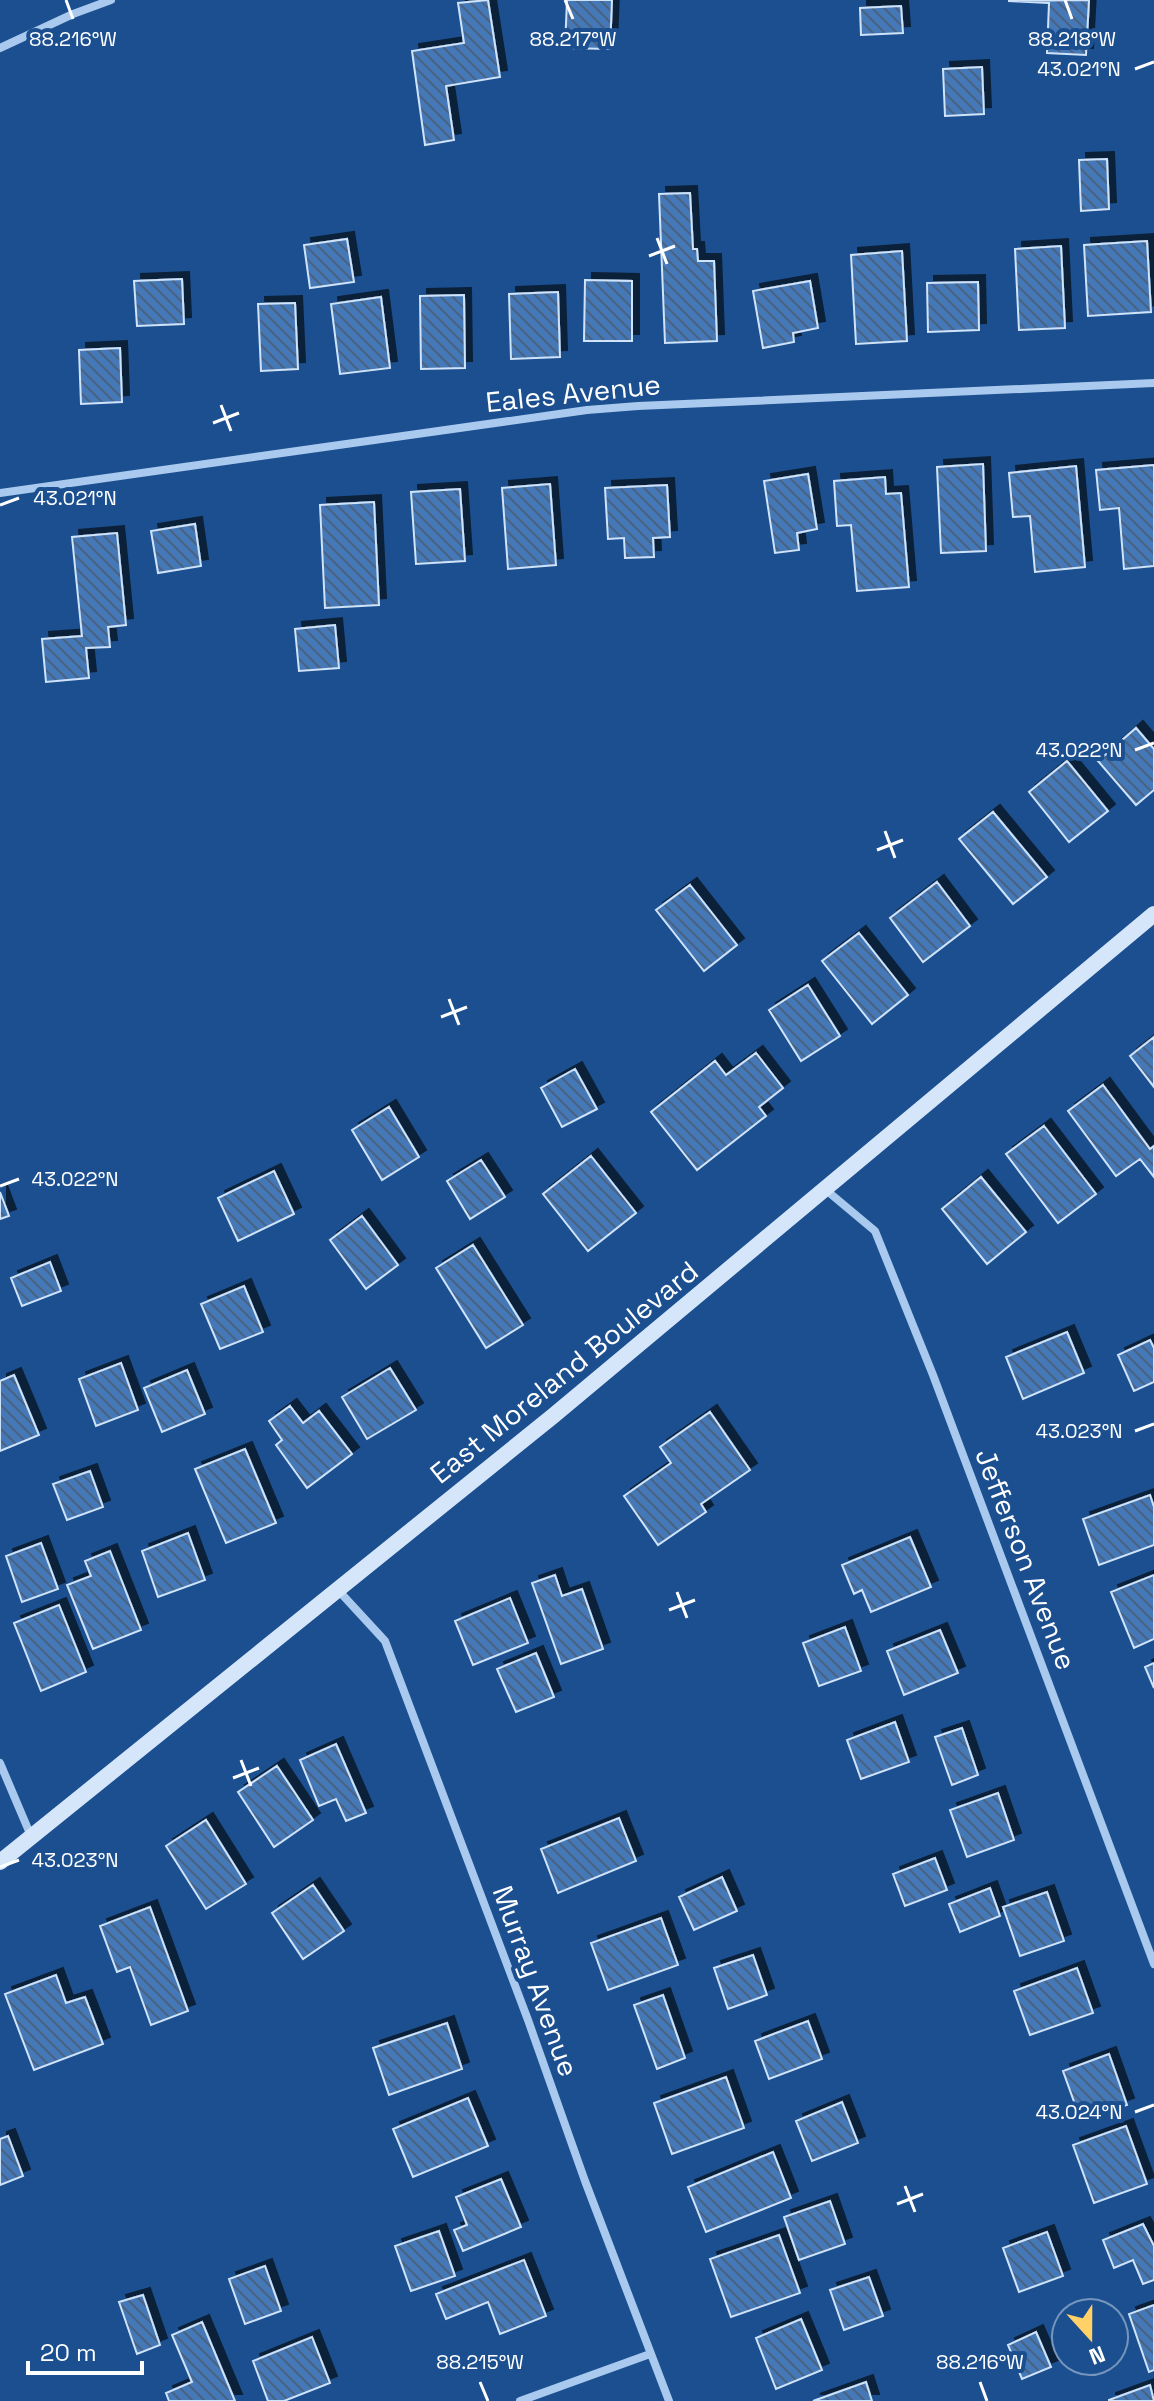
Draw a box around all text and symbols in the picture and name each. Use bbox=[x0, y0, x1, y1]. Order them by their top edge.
text: 88.216°W bbox=[29, 26, 117, 52]
text: 88.217°W bbox=[530, 26, 616, 52]
text: 88.218°W bbox=[1028, 26, 1116, 52]
text: 43.021°N bbox=[1037, 56, 1121, 82]
street label: Eales Avenue bbox=[484, 366, 662, 420]
text: 43.021°N bbox=[33, 485, 117, 511]
text: 43.022°N bbox=[1035, 737, 1123, 763]
text: 43.022°N bbox=[31, 1166, 119, 1192]
street label: East Moreland Boulevard bbox=[423, 1253, 705, 1491]
text: 43.023°N bbox=[1035, 1418, 1123, 1444]
street label: Jefferson Avenue bbox=[967, 1443, 1085, 1675]
text: 43.023°N bbox=[31, 1847, 119, 1873]
street label: Murray Avenue bbox=[485, 1881, 587, 2081]
text: 43.024°N bbox=[1035, 2099, 1123, 2125]
north arrow bbox=[1050, 2297, 1130, 2377]
scale bar bbox=[28, 2325, 142, 2375]
text: 20 m bbox=[40, 2337, 97, 2368]
text: N bbox=[1085, 2340, 1109, 2371]
text: 88.215°W bbox=[436, 2349, 524, 2375]
text: 88.216°W bbox=[936, 2349, 1024, 2375]

